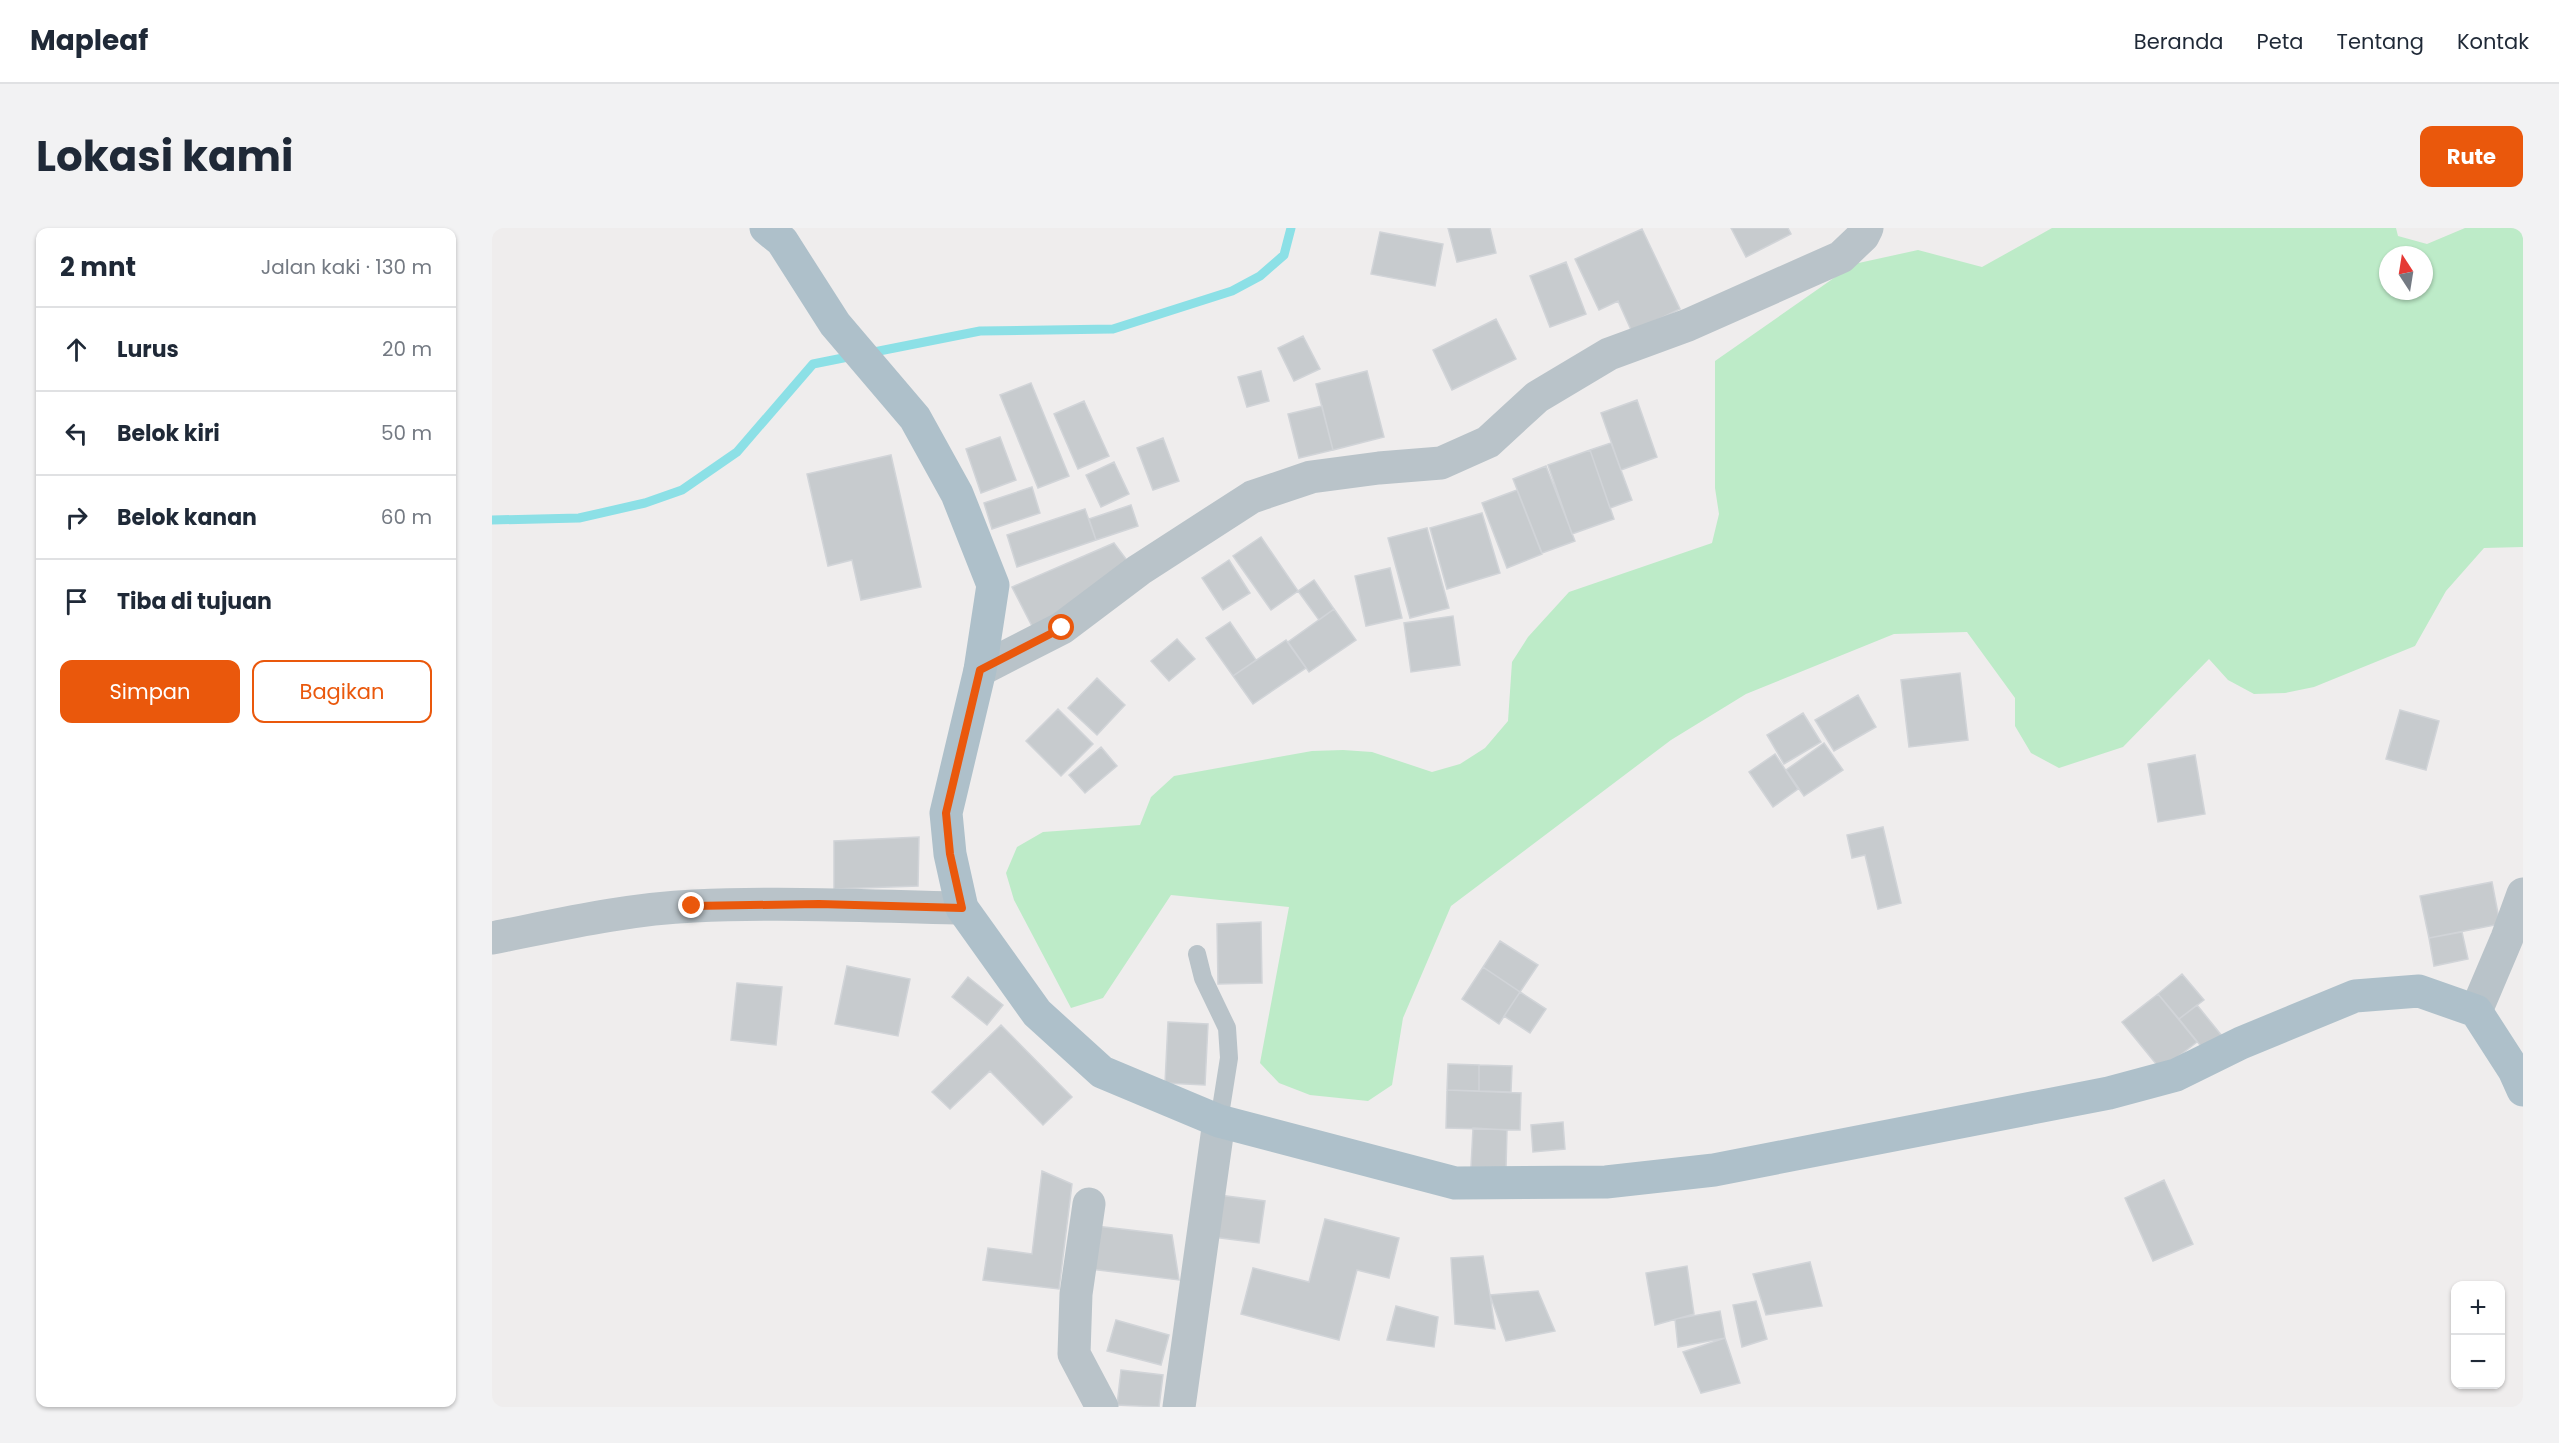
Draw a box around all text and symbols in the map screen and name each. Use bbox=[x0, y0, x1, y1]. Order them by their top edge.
text: Mapleaf bbox=[30, 21, 148, 60]
text: Beranda bbox=[2134, 27, 2224, 56]
text: Peta bbox=[2257, 27, 2304, 56]
text: Tentang bbox=[2337, 27, 2424, 56]
text: Kontak bbox=[2457, 27, 2529, 56]
button: Rute bbox=[2420, 126, 2523, 187]
text: Lokasi kami bbox=[36, 127, 293, 186]
north arrow bbox=[2379, 246, 2433, 300]
text: 2 mnt bbox=[60, 249, 136, 285]
text: Jalan kaki · 130 m bbox=[261, 253, 432, 281]
icon: ahead bbox=[60, 333, 93, 366]
text: Lurus bbox=[117, 334, 179, 365]
text: 20 m bbox=[382, 335, 432, 363]
icon: left bbox=[60, 417, 93, 450]
text: Belok kiri bbox=[117, 418, 220, 449]
text: 50 m bbox=[381, 419, 432, 447]
icon: right bbox=[60, 501, 93, 534]
text: Belok kanan bbox=[117, 502, 257, 533]
text: 60 m bbox=[381, 503, 432, 531]
icon: arrive bbox=[60, 585, 93, 618]
text: Tiba di tujuan bbox=[117, 586, 272, 617]
route start bbox=[1048, 614, 1074, 640]
button: Simpan bbox=[60, 660, 240, 723]
button: Bagikan bbox=[252, 660, 432, 723]
route end bbox=[678, 892, 704, 918]
map controls bbox=[2451, 1281, 2505, 1389]
button: + bbox=[2451, 1281, 2505, 1335]
button: − bbox=[2451, 1335, 2505, 1389]

